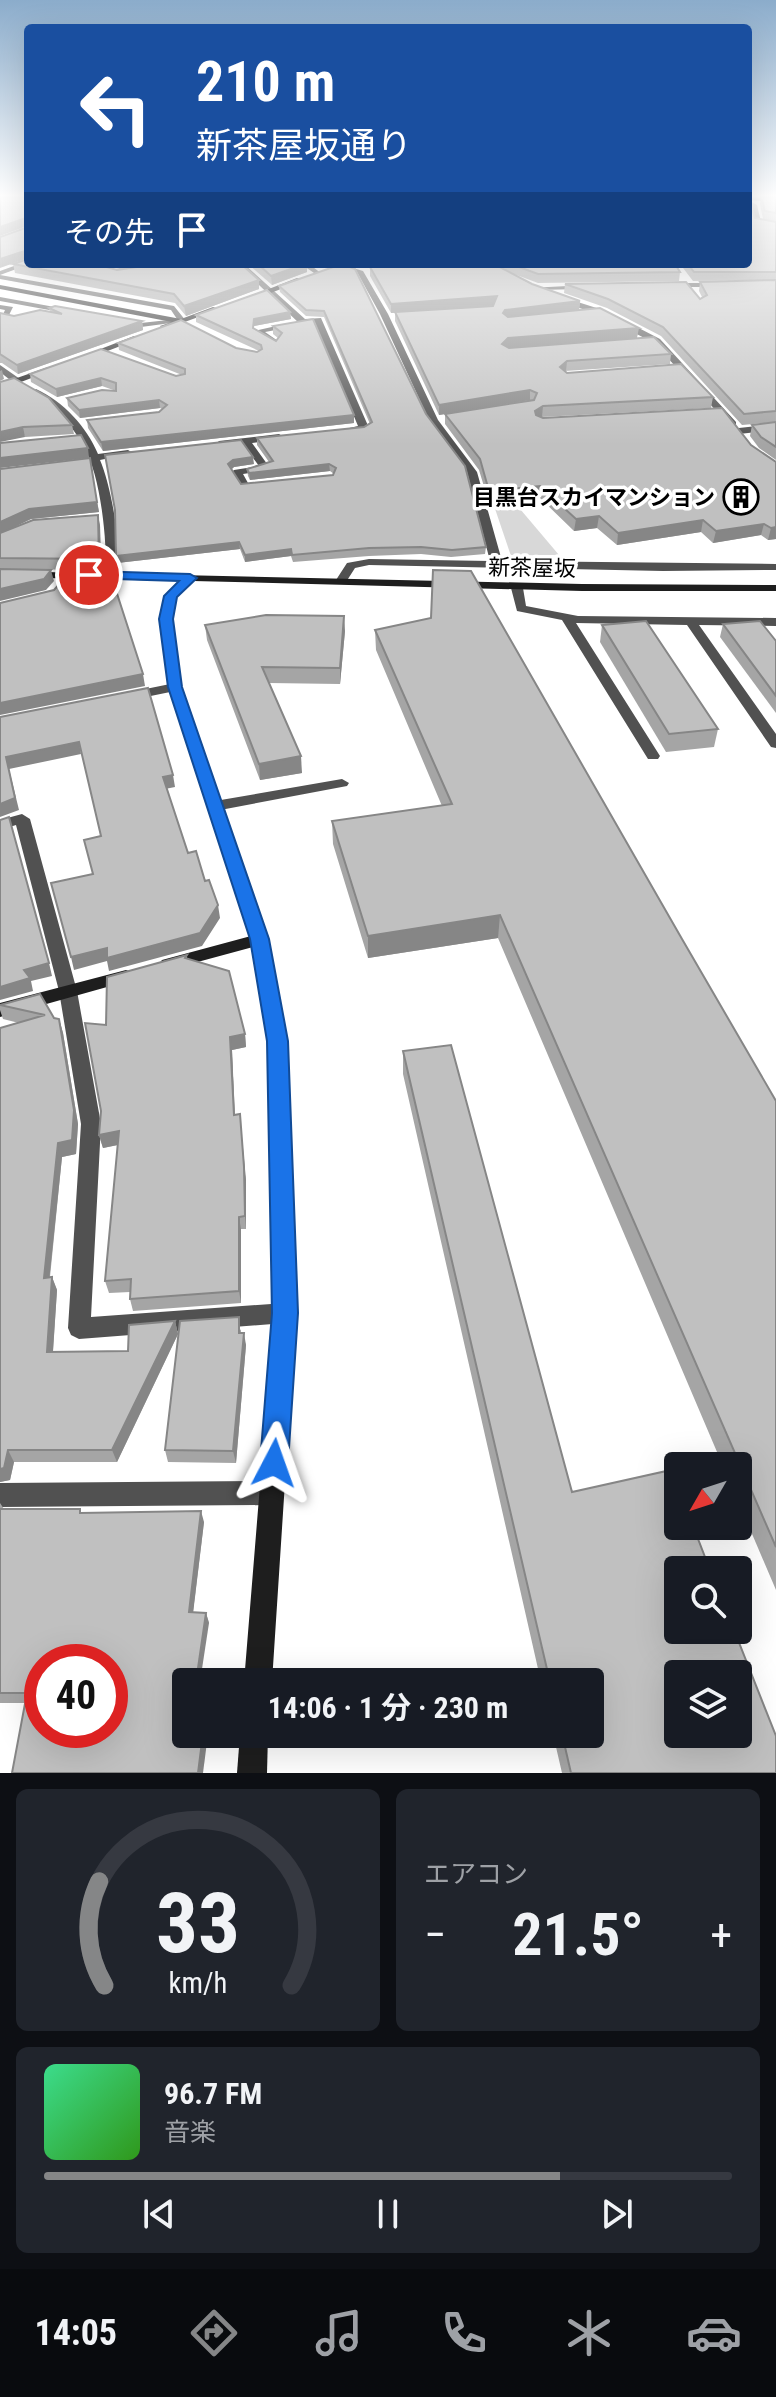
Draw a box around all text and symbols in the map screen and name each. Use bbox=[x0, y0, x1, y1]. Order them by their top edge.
text: 210 m bbox=[196, 49, 335, 115]
icon: left bbox=[64, 56, 168, 160]
text: 新茶屋坂通り bbox=[196, 125, 412, 167]
icon: arrive bbox=[170, 208, 214, 252]
text: その先 bbox=[64, 215, 154, 250]
building icon: 目黒台スカイマンション bbox=[722, 478, 760, 516]
place label: 目黒台スカイマンション bbox=[473, 485, 715, 510]
pin bbox=[55, 541, 123, 609]
icon: arrive bbox=[67, 553, 111, 597]
street label: 新茶屋坂 bbox=[488, 555, 576, 581]
position arrow bbox=[232, 1421, 316, 1505]
north arrow bbox=[664, 1452, 752, 1540]
map controls bbox=[664, 1452, 752, 1748]
button: search bbox=[664, 1556, 752, 1644]
speed limit sign: 40 bbox=[24, 1644, 128, 1748]
button: layers bbox=[664, 1660, 752, 1748]
text: 14:06 · 1 分 · 230 m bbox=[268, 1690, 508, 1725]
text: エアコン bbox=[424, 1859, 528, 1889]
text: 33 bbox=[156, 1875, 240, 1972]
text: 21.5° bbox=[512, 1899, 644, 1970]
text: − bbox=[424, 1909, 446, 1961]
text: + bbox=[710, 1909, 732, 1961]
text: km/h bbox=[169, 1966, 227, 2000]
text: 96.7 FM bbox=[164, 2076, 262, 2111]
text: 音楽 bbox=[164, 2117, 216, 2147]
icon: previous bbox=[137, 2192, 181, 2236]
icon: pause bbox=[366, 2192, 410, 2236]
icon: next bbox=[595, 2192, 639, 2236]
icon: directions bbox=[186, 2305, 242, 2361]
icon: music bbox=[311, 2305, 367, 2361]
icon: phone bbox=[436, 2305, 492, 2361]
icon: climate bbox=[561, 2305, 617, 2361]
icon: car bbox=[686, 2305, 742, 2361]
text: 14:05 bbox=[34, 2312, 117, 2354]

